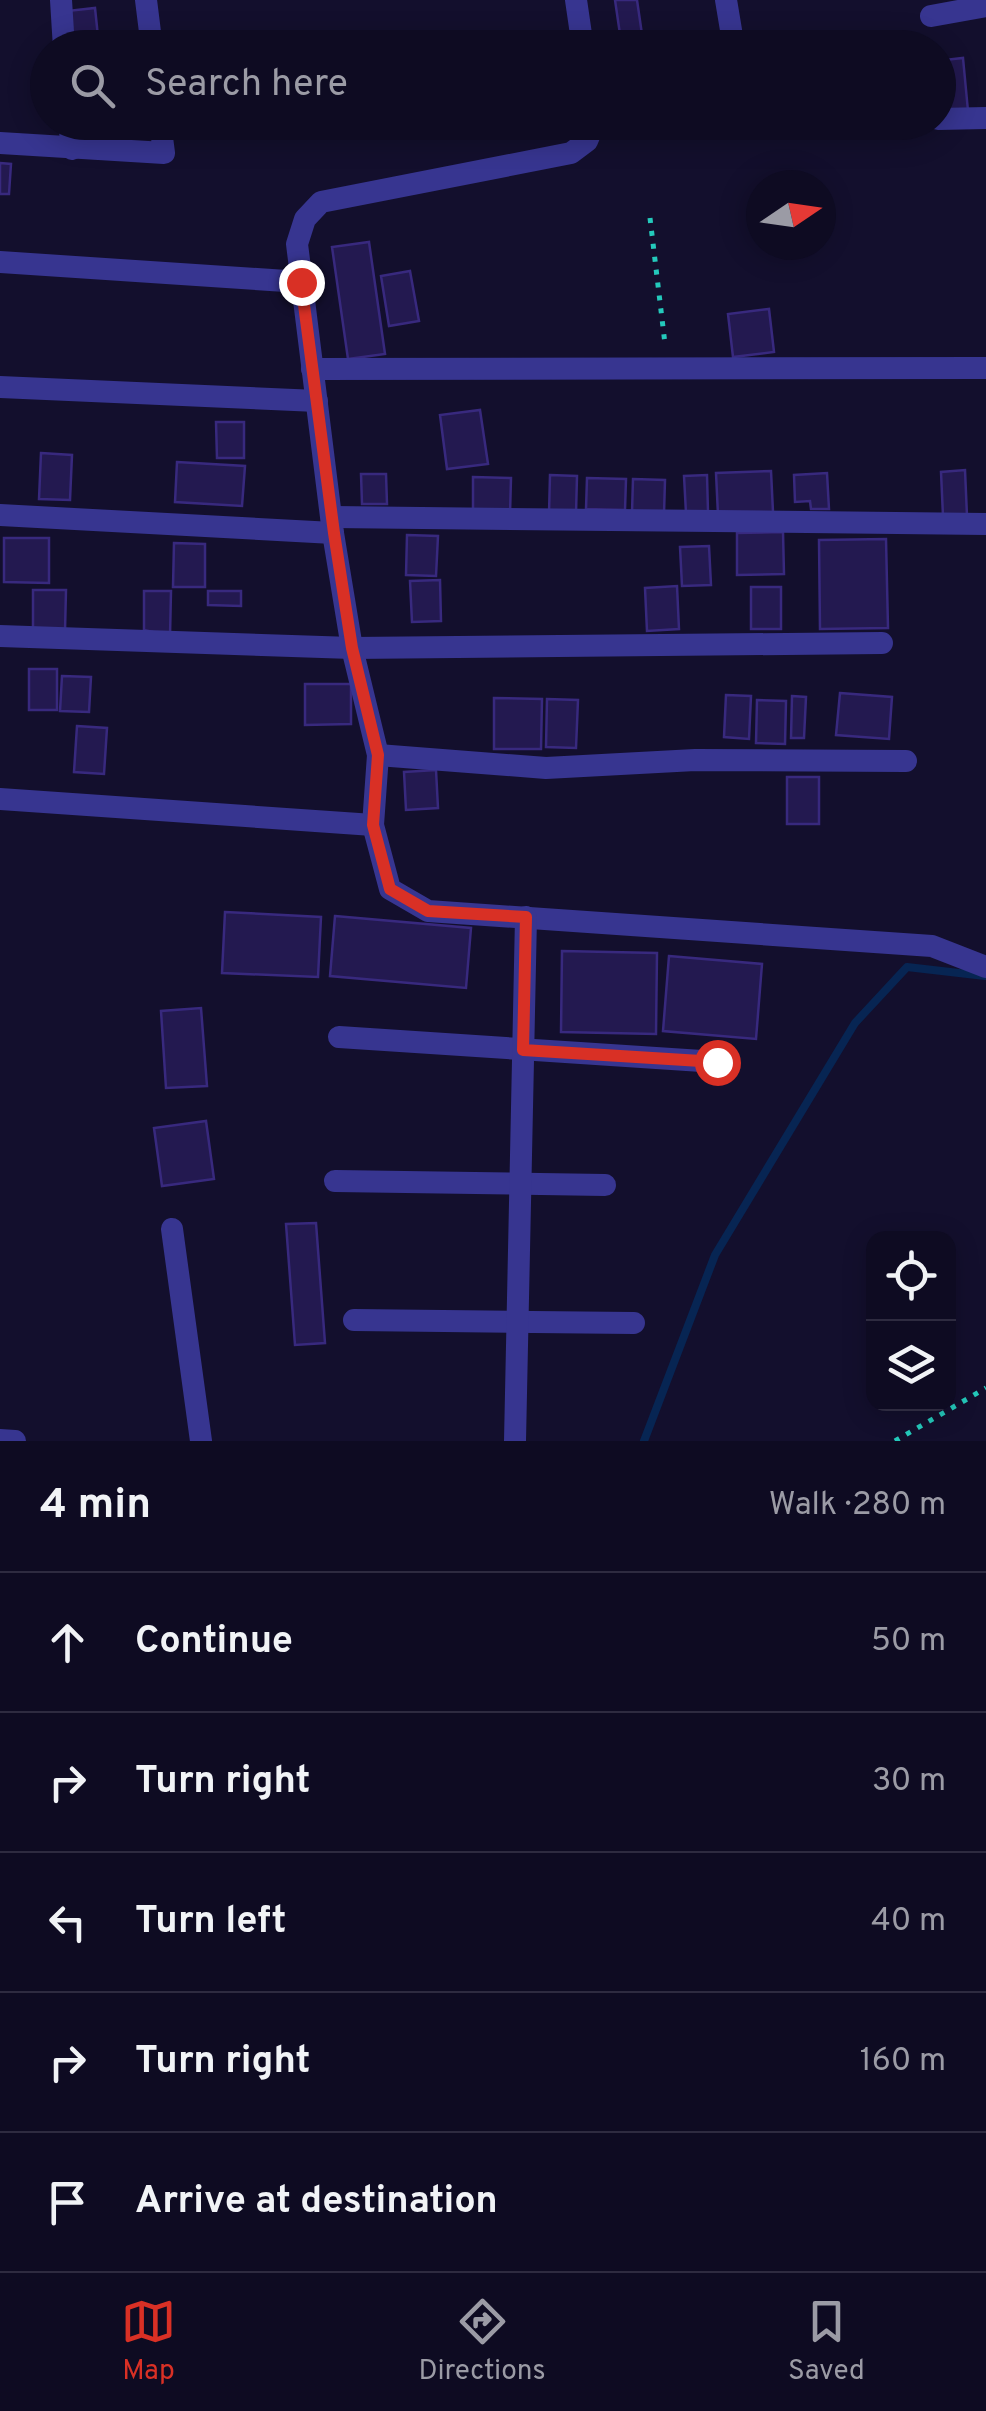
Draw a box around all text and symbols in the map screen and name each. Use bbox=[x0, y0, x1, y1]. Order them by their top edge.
search box bbox=[30, 30, 956, 140]
icon: search bbox=[65, 58, 120, 113]
text: Search here bbox=[145, 61, 348, 110]
north arrow bbox=[746, 170, 836, 260]
route end bbox=[279, 260, 325, 306]
route start bbox=[695, 1040, 741, 1086]
map controls bbox=[866, 1231, 956, 1411]
button: locate bbox=[866, 1231, 956, 1321]
button: layers bbox=[866, 1321, 956, 1411]
text: 4 min bbox=[40, 1480, 151, 1533]
text: Walk · 280 m bbox=[769, 1486, 946, 1526]
icon: ahead bbox=[40, 1615, 95, 1670]
text: Continue bbox=[135, 1618, 293, 1667]
text: 50 m bbox=[871, 1622, 946, 1662]
icon: right bbox=[40, 1755, 95, 1810]
text: Turn right bbox=[135, 1758, 310, 1807]
text: 30 m bbox=[872, 1762, 946, 1802]
icon: left bbox=[40, 1895, 95, 1950]
text: Turn left bbox=[135, 1898, 287, 1947]
text: 40 m bbox=[871, 1902, 946, 1942]
icon: right bbox=[40, 2035, 95, 2090]
text: Turn right bbox=[135, 2038, 310, 2087]
text: 160 m bbox=[860, 2042, 946, 2082]
icon: arrive bbox=[40, 2175, 95, 2230]
text: Arrive at destination bbox=[135, 2178, 498, 2227]
tab: Map bbox=[121, 2294, 176, 2390]
tab: Directions bbox=[418, 2294, 546, 2390]
tab: Saved bbox=[788, 2294, 865, 2390]

